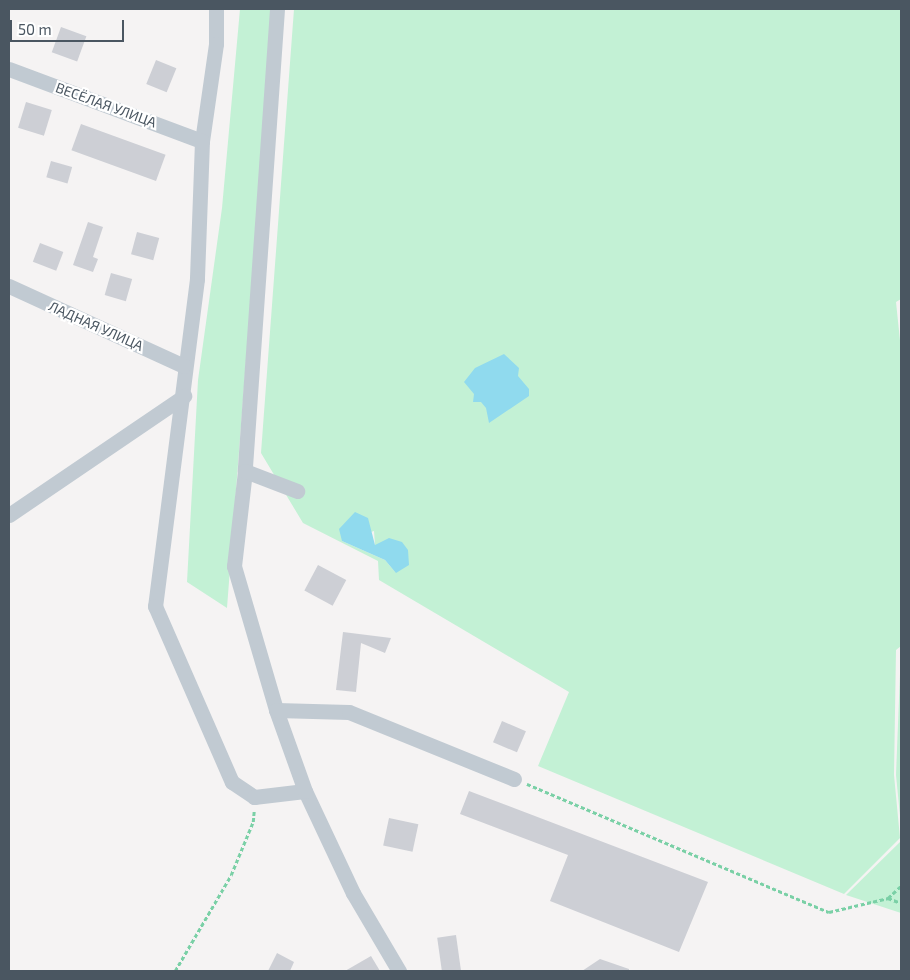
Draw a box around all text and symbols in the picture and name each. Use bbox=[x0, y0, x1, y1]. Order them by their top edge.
scale bar bbox=[12, 10, 126, 42]
text: 50 m bbox=[18, 20, 52, 38]
street label: ВЕСЁЛАЯ УЛИЦА bbox=[53, 79, 159, 131]
street label: ЛАДНАЯ УЛИЦА bbox=[46, 298, 146, 354]

